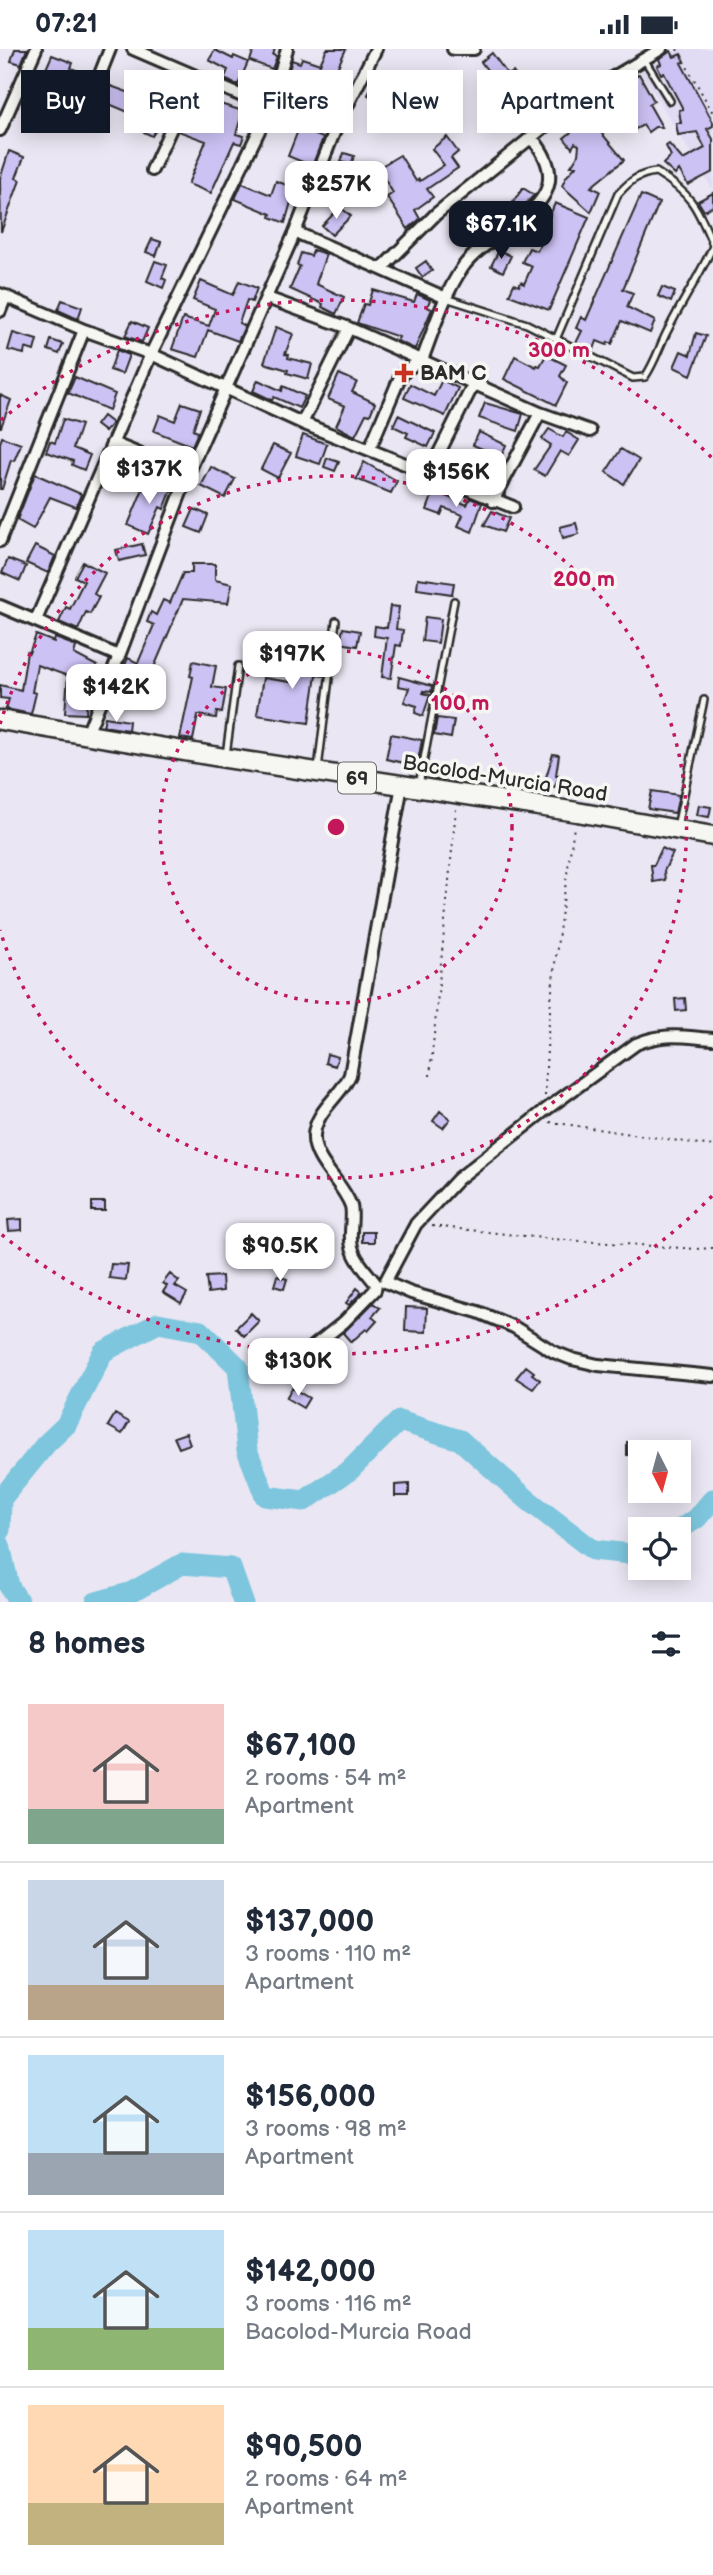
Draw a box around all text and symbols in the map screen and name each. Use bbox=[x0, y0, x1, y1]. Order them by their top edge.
text: 07:21 bbox=[35, 9, 98, 40]
chip: Buy bbox=[21, 70, 110, 133]
chip: Rent bbox=[124, 70, 224, 133]
chip: Filters bbox=[238, 70, 353, 133]
chip: New bbox=[367, 70, 463, 133]
chip: Apartment bbox=[477, 70, 638, 133]
pin: $257K bbox=[287, 162, 385, 221]
text: $257K bbox=[301, 170, 371, 198]
pin: $67.1K bbox=[444, 201, 558, 261]
text: $67.1K bbox=[465, 210, 537, 238]
text: 300 m bbox=[528, 338, 590, 363]
place label: BAM C bbox=[420, 361, 486, 386]
marker: BAM C bbox=[394, 363, 414, 383]
pin: $137K bbox=[100, 447, 198, 506]
pin: $156K bbox=[407, 449, 505, 509]
text: $137K bbox=[116, 455, 182, 483]
text: $156K bbox=[422, 458, 490, 486]
text: 200 m bbox=[553, 567, 615, 592]
pin: $197K bbox=[243, 631, 341, 691]
text: $197K bbox=[259, 640, 325, 668]
pin: $142K bbox=[67, 665, 165, 724]
text: $142K bbox=[82, 673, 150, 701]
text: 100 m bbox=[431, 691, 489, 716]
street label: Bacolod-Murcia Road bbox=[401, 750, 609, 807]
road number: 69 bbox=[338, 763, 376, 793]
centre of rings bbox=[324, 815, 348, 839]
pin: $90.5K bbox=[223, 1223, 337, 1283]
text: $90.5K bbox=[242, 1232, 318, 1260]
pin: $130K bbox=[249, 1339, 347, 1398]
text: $130K bbox=[264, 1347, 332, 1375]
north arrow bbox=[628, 1440, 691, 1503]
map controls bbox=[628, 1440, 691, 1580]
button: locate bbox=[628, 1517, 691, 1580]
icon: filters bbox=[647, 1625, 685, 1663]
text: 8 homes bbox=[28, 1626, 145, 1662]
text: $67,100 bbox=[245, 1728, 356, 1764]
icon: home bbox=[84, 1732, 168, 1816]
text: 2 rooms · 54 m² bbox=[245, 1764, 407, 1792]
text: Apartment bbox=[245, 1792, 354, 1820]
text: $137,000 bbox=[245, 1904, 374, 1940]
icon: home bbox=[84, 1908, 168, 1992]
text: 3 rooms · 110 m² bbox=[245, 1940, 411, 1968]
text: Apartment bbox=[245, 1968, 354, 1996]
text: $156,000 bbox=[245, 2079, 376, 2115]
icon: home bbox=[84, 2083, 168, 2167]
text: 3 rooms · 98 m² bbox=[245, 2115, 407, 2143]
text: Apartment bbox=[245, 2143, 354, 2171]
text: $142,000 bbox=[245, 2254, 376, 2290]
icon: home bbox=[84, 2258, 168, 2342]
text: 3 rooms · 116 m² bbox=[245, 2290, 412, 2318]
text: Bacolod-Murcia Road bbox=[245, 2318, 472, 2346]
text: $90,500 bbox=[245, 2429, 362, 2465]
icon: home bbox=[84, 2433, 168, 2517]
text: 2 rooms · 64 m² bbox=[245, 2465, 407, 2493]
text: Apartment bbox=[245, 2493, 354, 2521]

